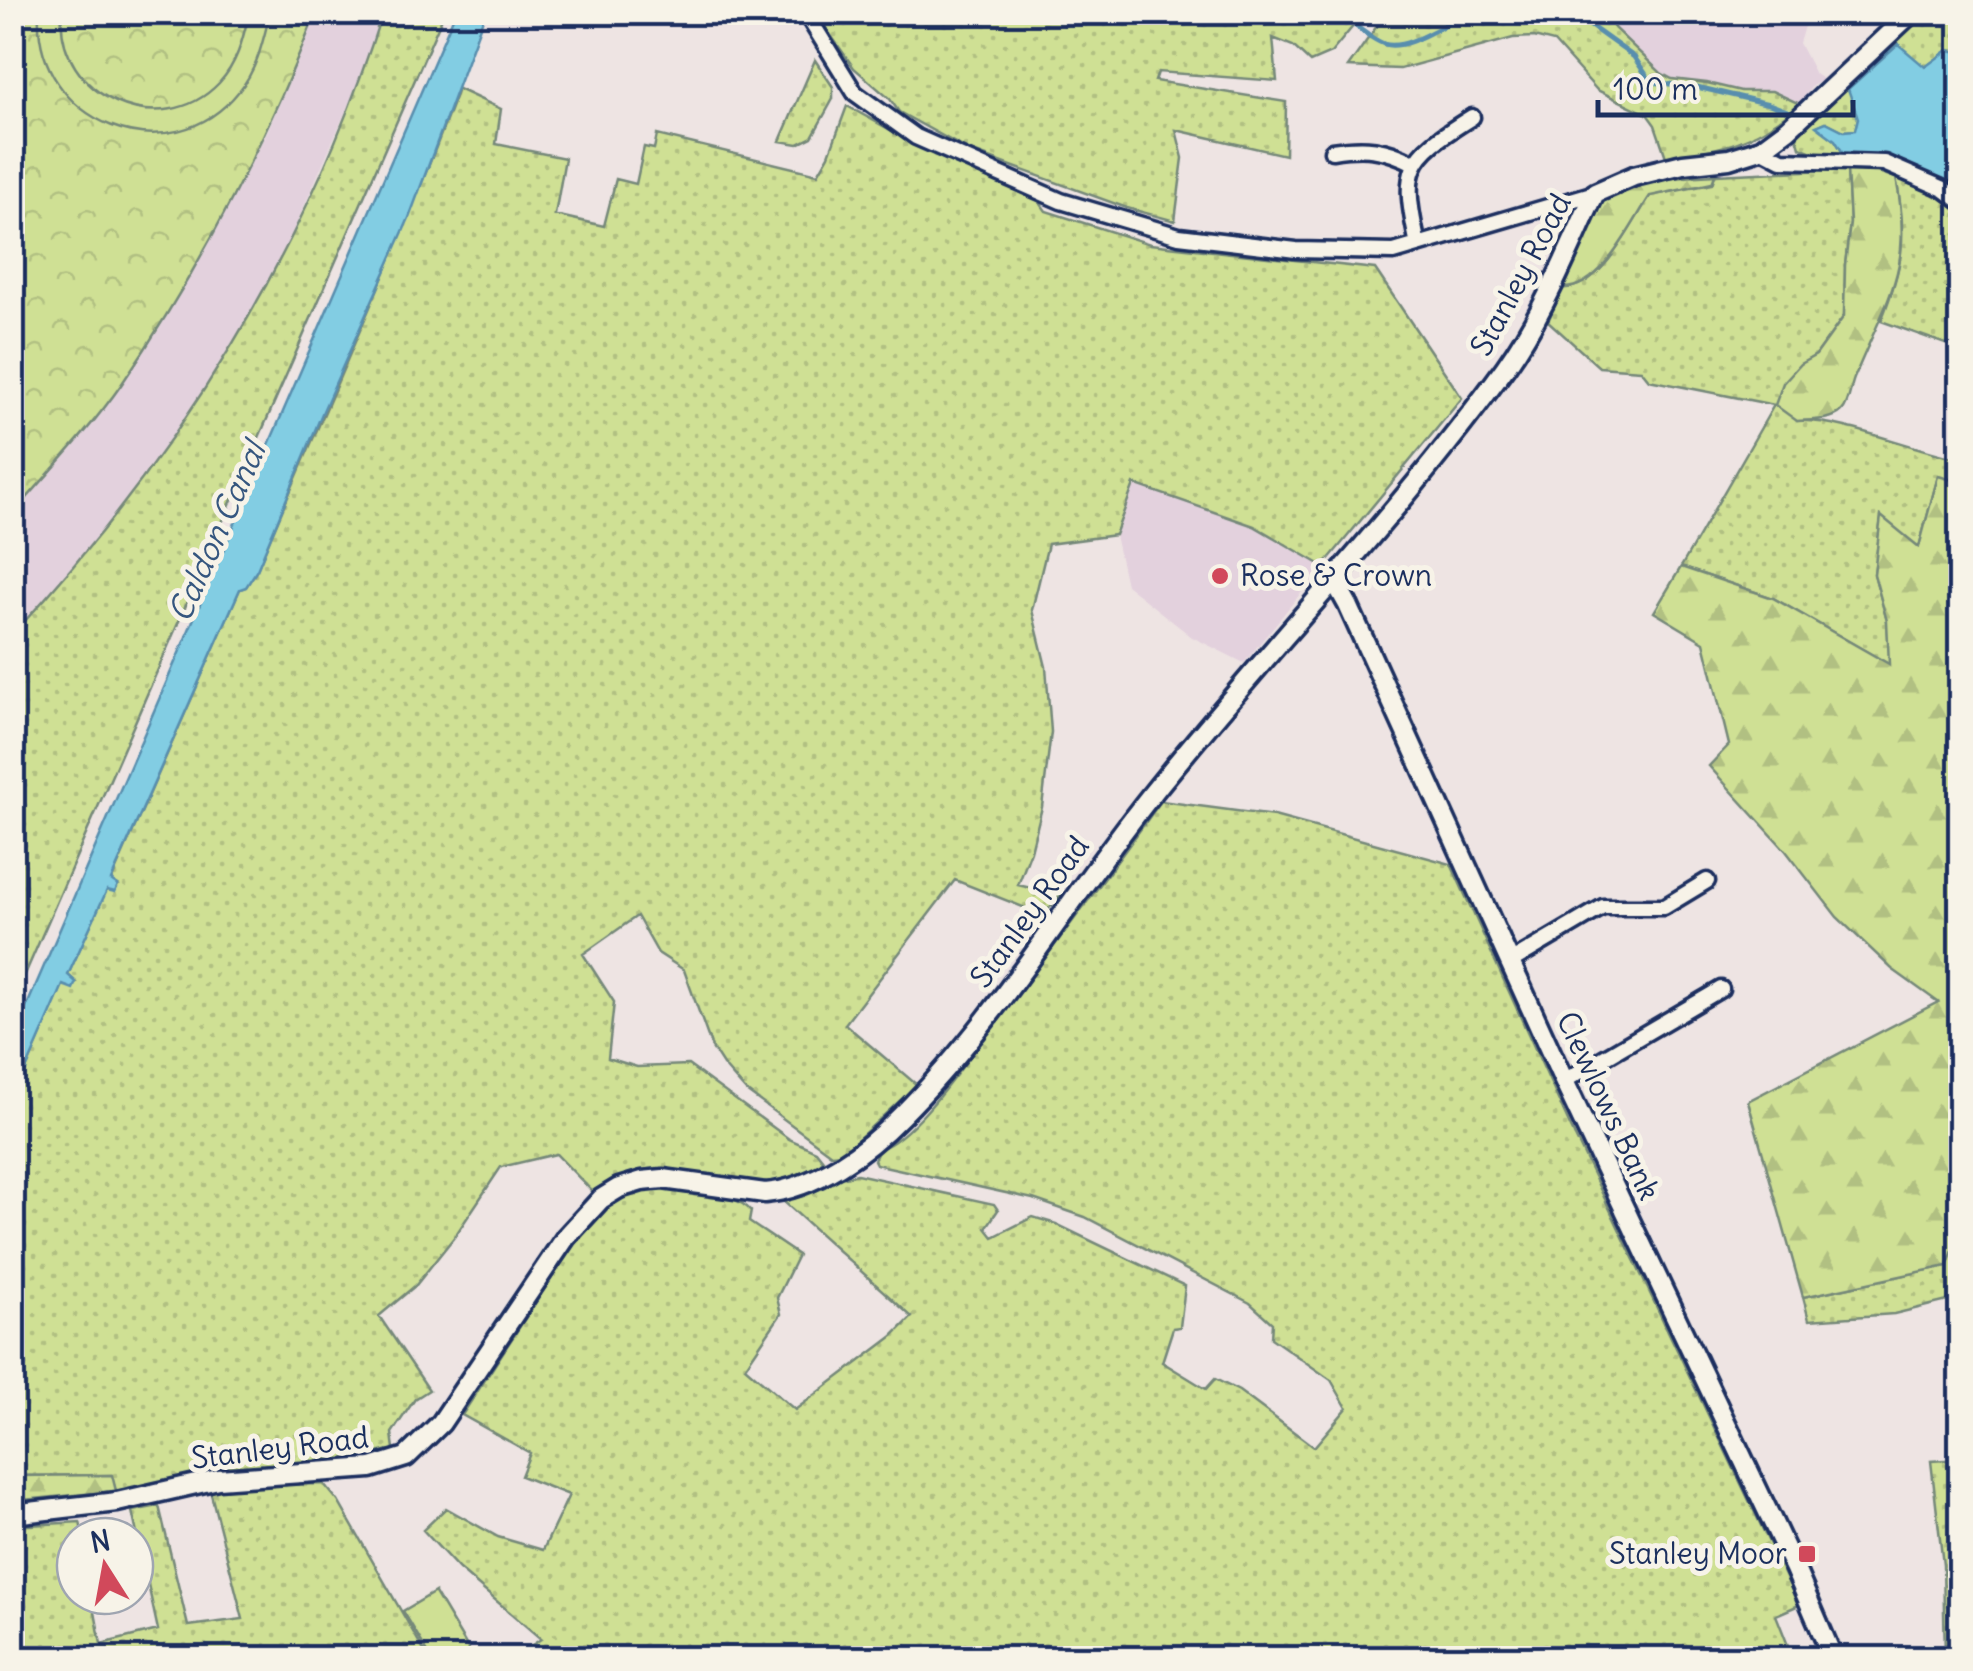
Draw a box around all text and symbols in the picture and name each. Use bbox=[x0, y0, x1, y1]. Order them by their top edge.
scale bar bbox=[1598, 55, 1853, 117]
text: 100 m bbox=[1613, 70, 1698, 108]
street label: Stanley Road bbox=[1462, 187, 1579, 362]
water label: Caldon Canal bbox=[159, 432, 276, 628]
place label: Rose & Crown bbox=[1240, 556, 1432, 594]
marker: Rose & Crown bbox=[1209, 565, 1231, 587]
street label: Stanley Road bbox=[961, 828, 1097, 995]
street label: Clewlows Bank bbox=[1549, 1005, 1669, 1206]
street label: Stanley Road bbox=[189, 1417, 371, 1477]
north arrow bbox=[55, 1516, 155, 1616]
text: N bbox=[87, 1522, 113, 1561]
place label: Stanley Moor bbox=[1609, 1534, 1787, 1572]
marker: Stanley Moor bbox=[1796, 1543, 1818, 1565]

